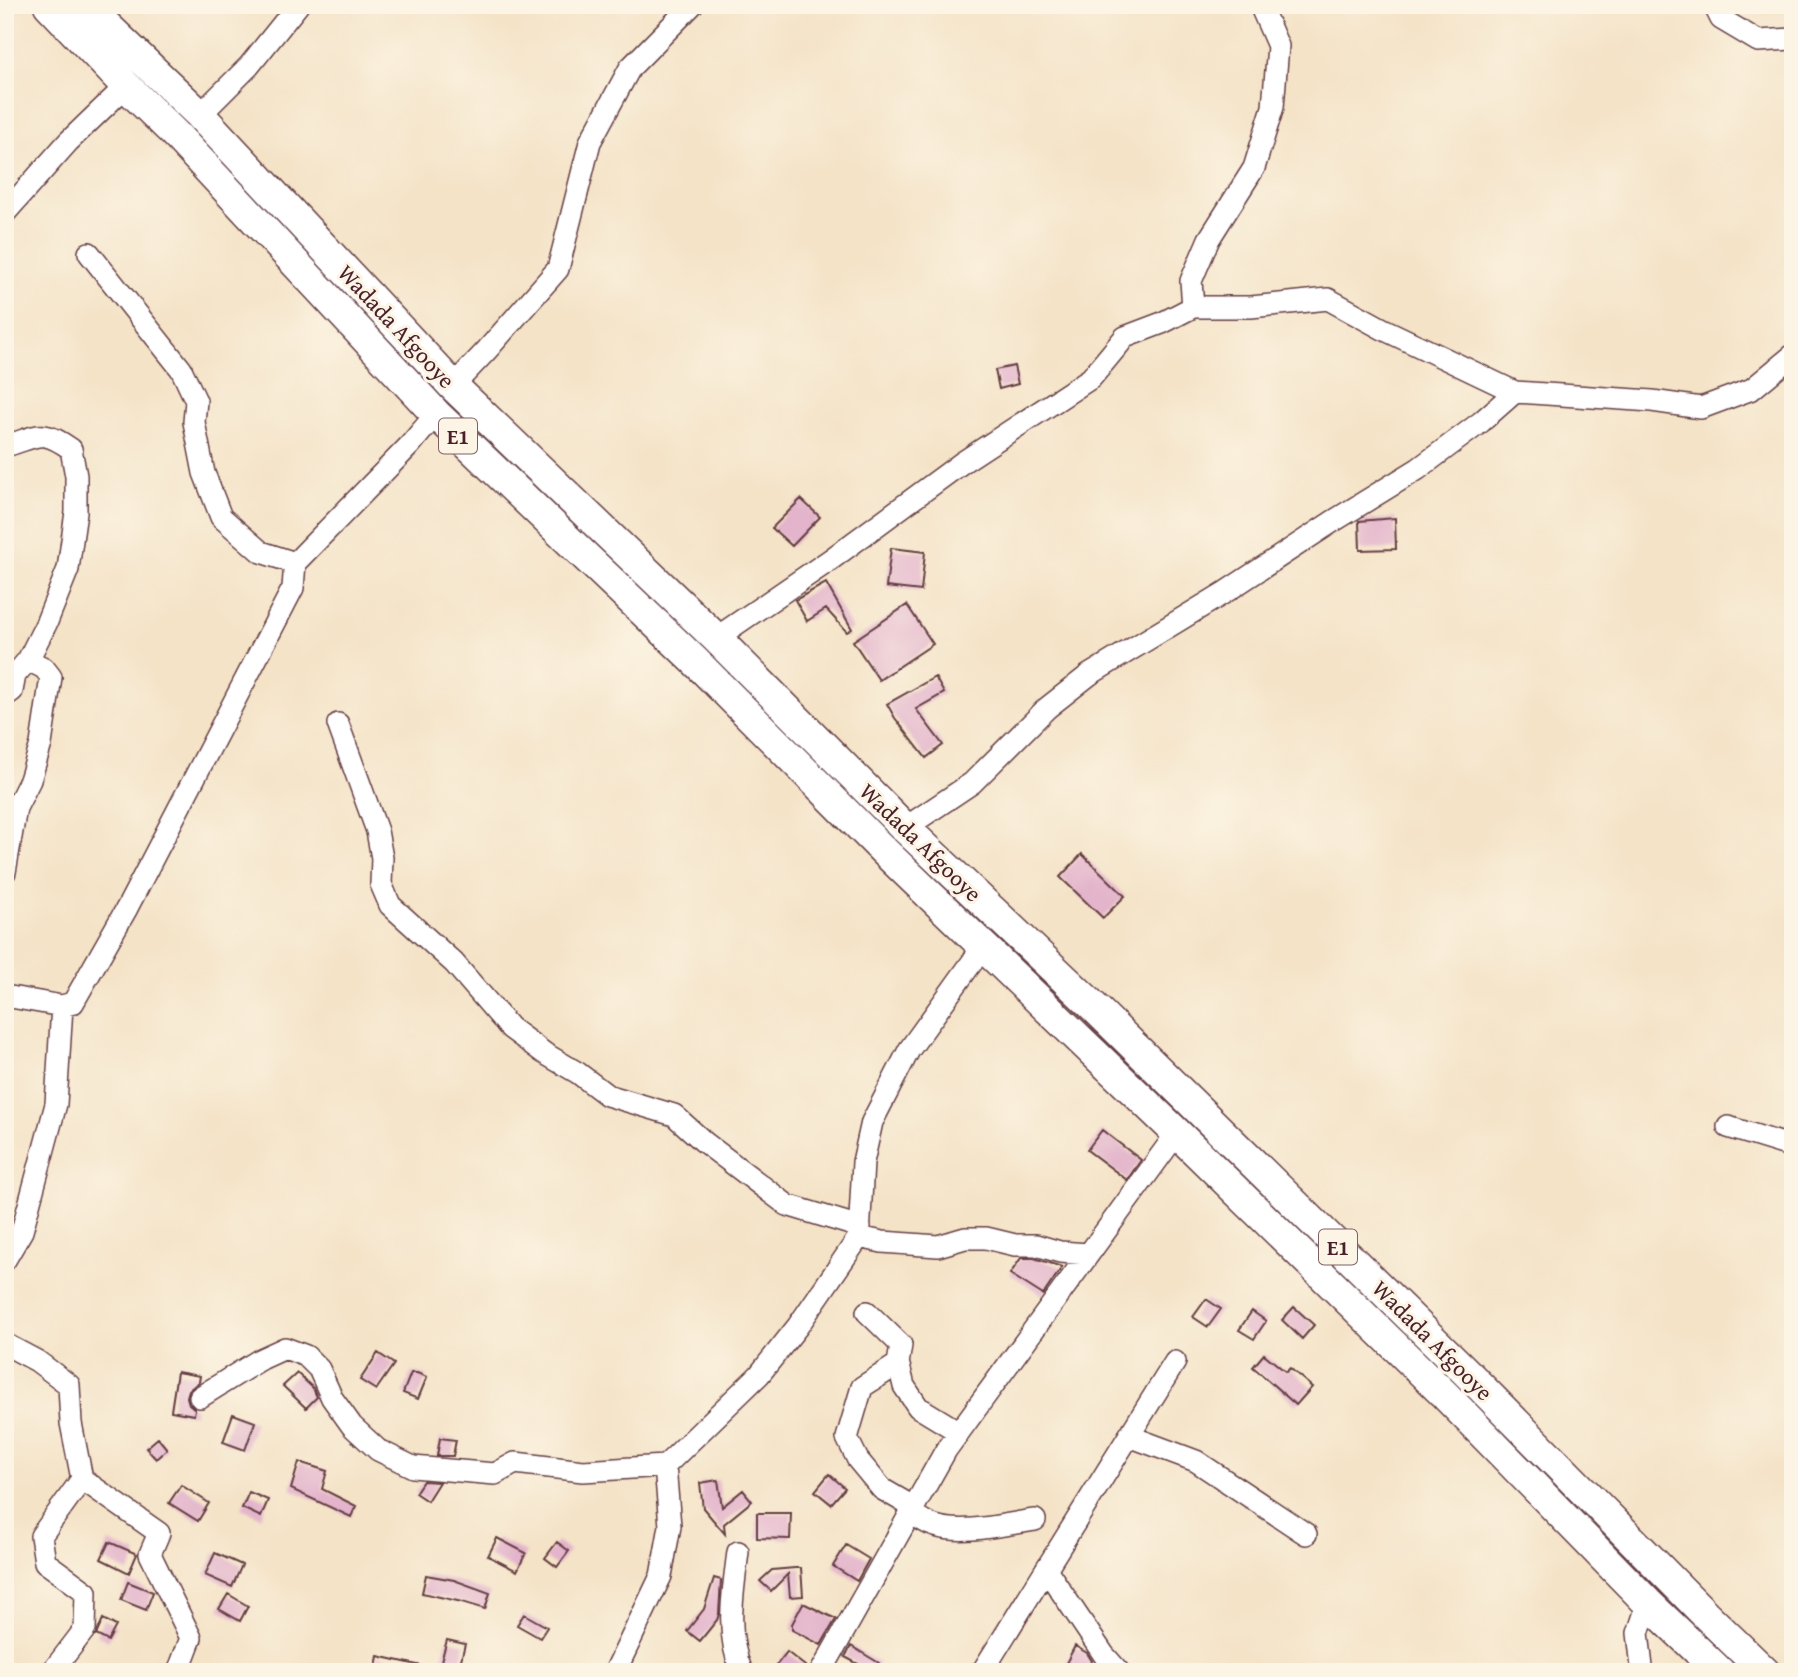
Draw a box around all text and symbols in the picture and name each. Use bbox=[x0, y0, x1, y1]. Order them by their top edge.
street label: Wadada Afgooye bbox=[331, 257, 463, 395]
road number: E1 bbox=[439, 418, 477, 453]
street label: Wadada Afgooye bbox=[852, 775, 990, 909]
road number: E1 bbox=[1319, 1230, 1357, 1264]
street label: Wadada Afgooye bbox=[1365, 1272, 1501, 1408]

